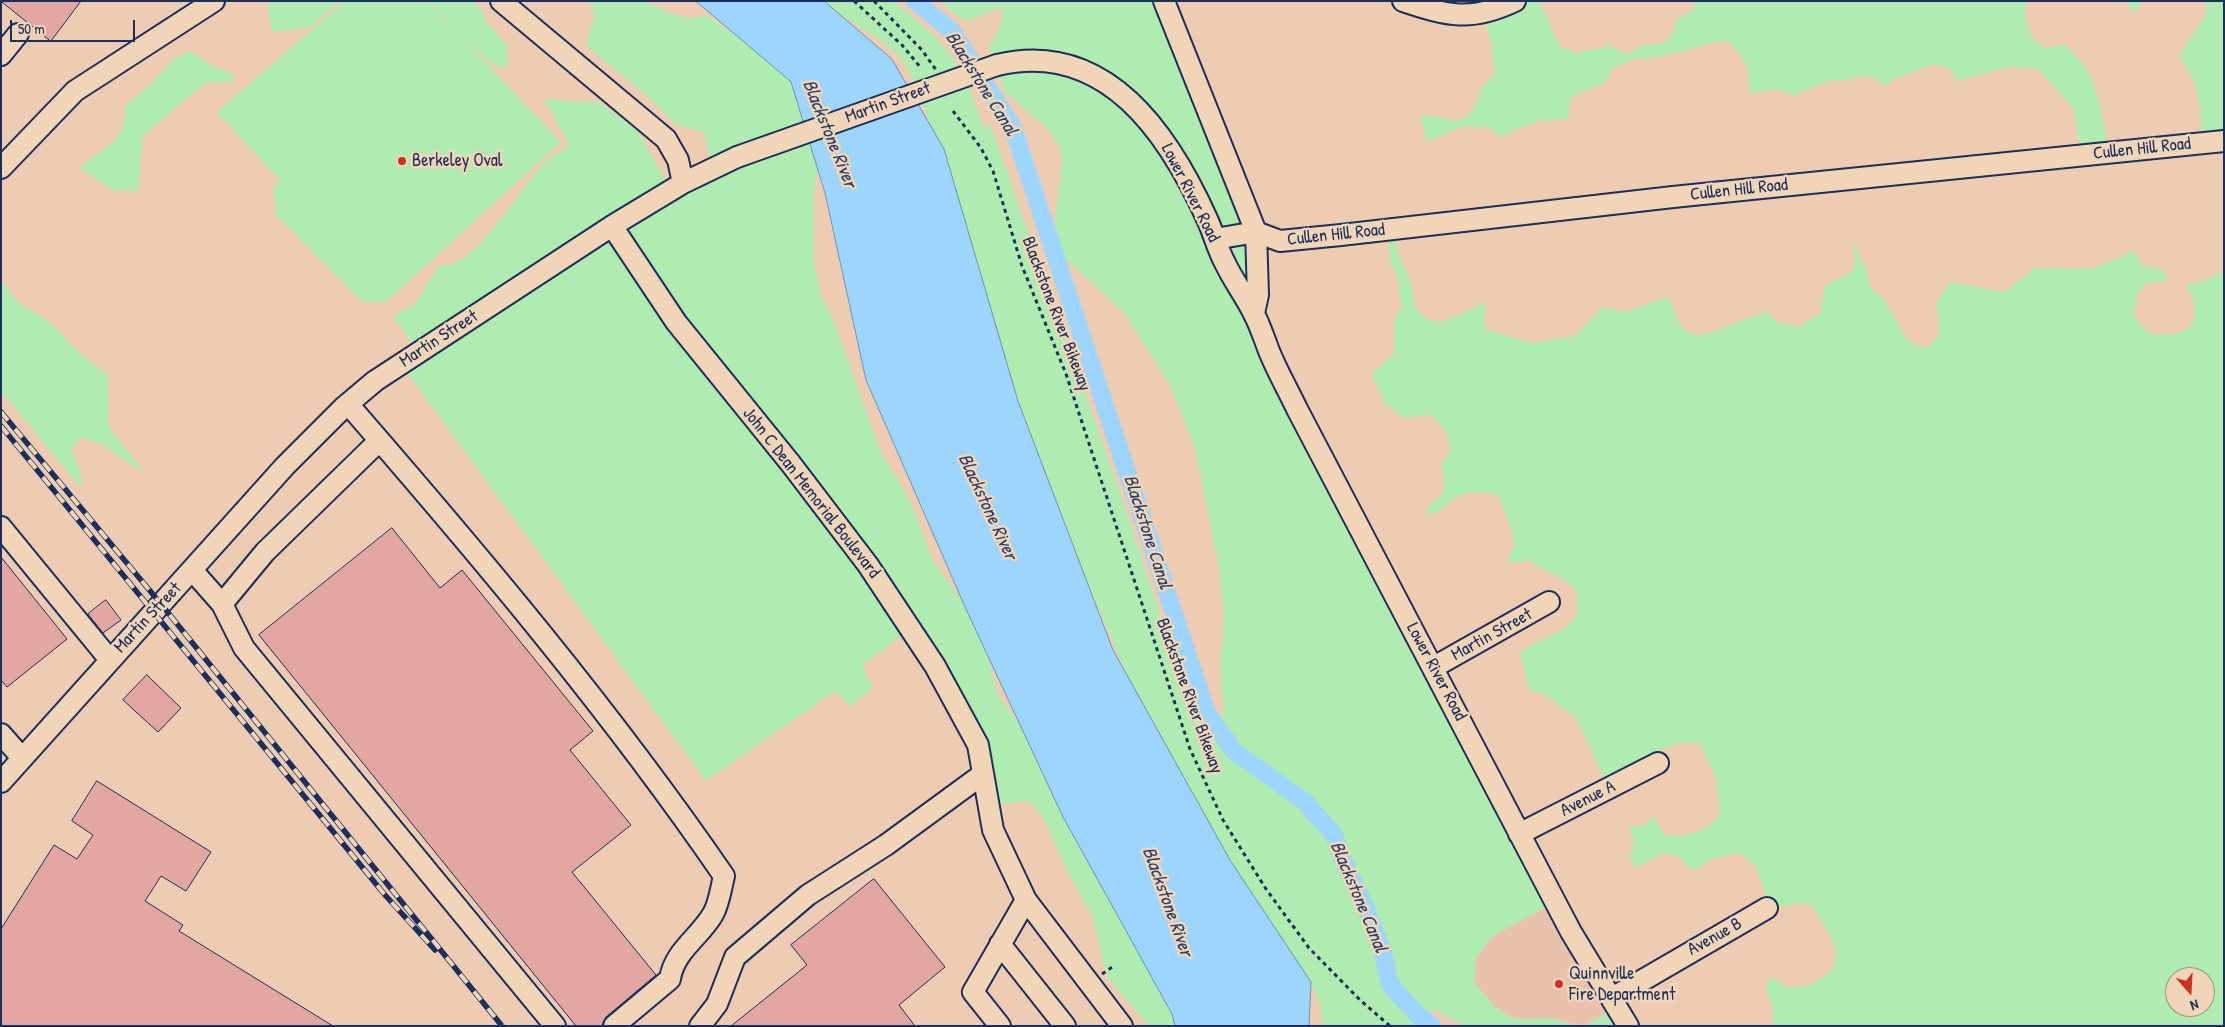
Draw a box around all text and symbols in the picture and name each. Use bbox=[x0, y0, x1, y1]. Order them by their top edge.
scale bar bbox=[12, 10, 138, 42]
text: 50 m bbox=[18, 18, 45, 39]
water label: Blackstone Canal bbox=[940, 28, 1022, 140]
water label: Blackstone River bbox=[797, 77, 861, 191]
street label: Martin Street bbox=[842, 78, 934, 128]
street label: Cullen Hill Road bbox=[2092, 133, 2192, 165]
street label: Lower River Road bbox=[1156, 140, 1224, 246]
place label: Berkeley Oval bbox=[412, 150, 503, 172]
marker: Berkeley Oval bbox=[396, 155, 408, 167]
street label: Cullen Hill Road bbox=[1689, 174, 1789, 206]
street label: Cullen Hill Road bbox=[1286, 219, 1386, 251]
street label: Blackstone River Bikeway bbox=[1017, 234, 1095, 394]
street label: Martin Street bbox=[396, 306, 482, 372]
street label: John C Dean Memorial Boulevard bbox=[738, 403, 884, 583]
water label: Blackstone River bbox=[952, 450, 1022, 564]
water label: Blackstone Canal bbox=[1118, 472, 1176, 592]
street label: Martin Street bbox=[110, 578, 186, 658]
street label: Martin Street bbox=[1448, 604, 1536, 666]
street label: Blackstone River Bikeway bbox=[1151, 615, 1227, 777]
street label: Lower River Road bbox=[1401, 619, 1471, 725]
street label: Avenue A bbox=[1557, 776, 1619, 822]
water label: Blackstone Canal bbox=[1324, 838, 1392, 956]
water label: Blackstone River bbox=[1137, 844, 1197, 960]
street label: Avenue B bbox=[1684, 913, 1746, 961]
place label: Quinnville Fire Department bbox=[1569, 963, 1675, 1006]
north arrow bbox=[2165, 967, 2215, 1017]
marker: Quinnville Fire Department bbox=[1553, 978, 1565, 990]
text: N bbox=[2188, 996, 2201, 1016]

